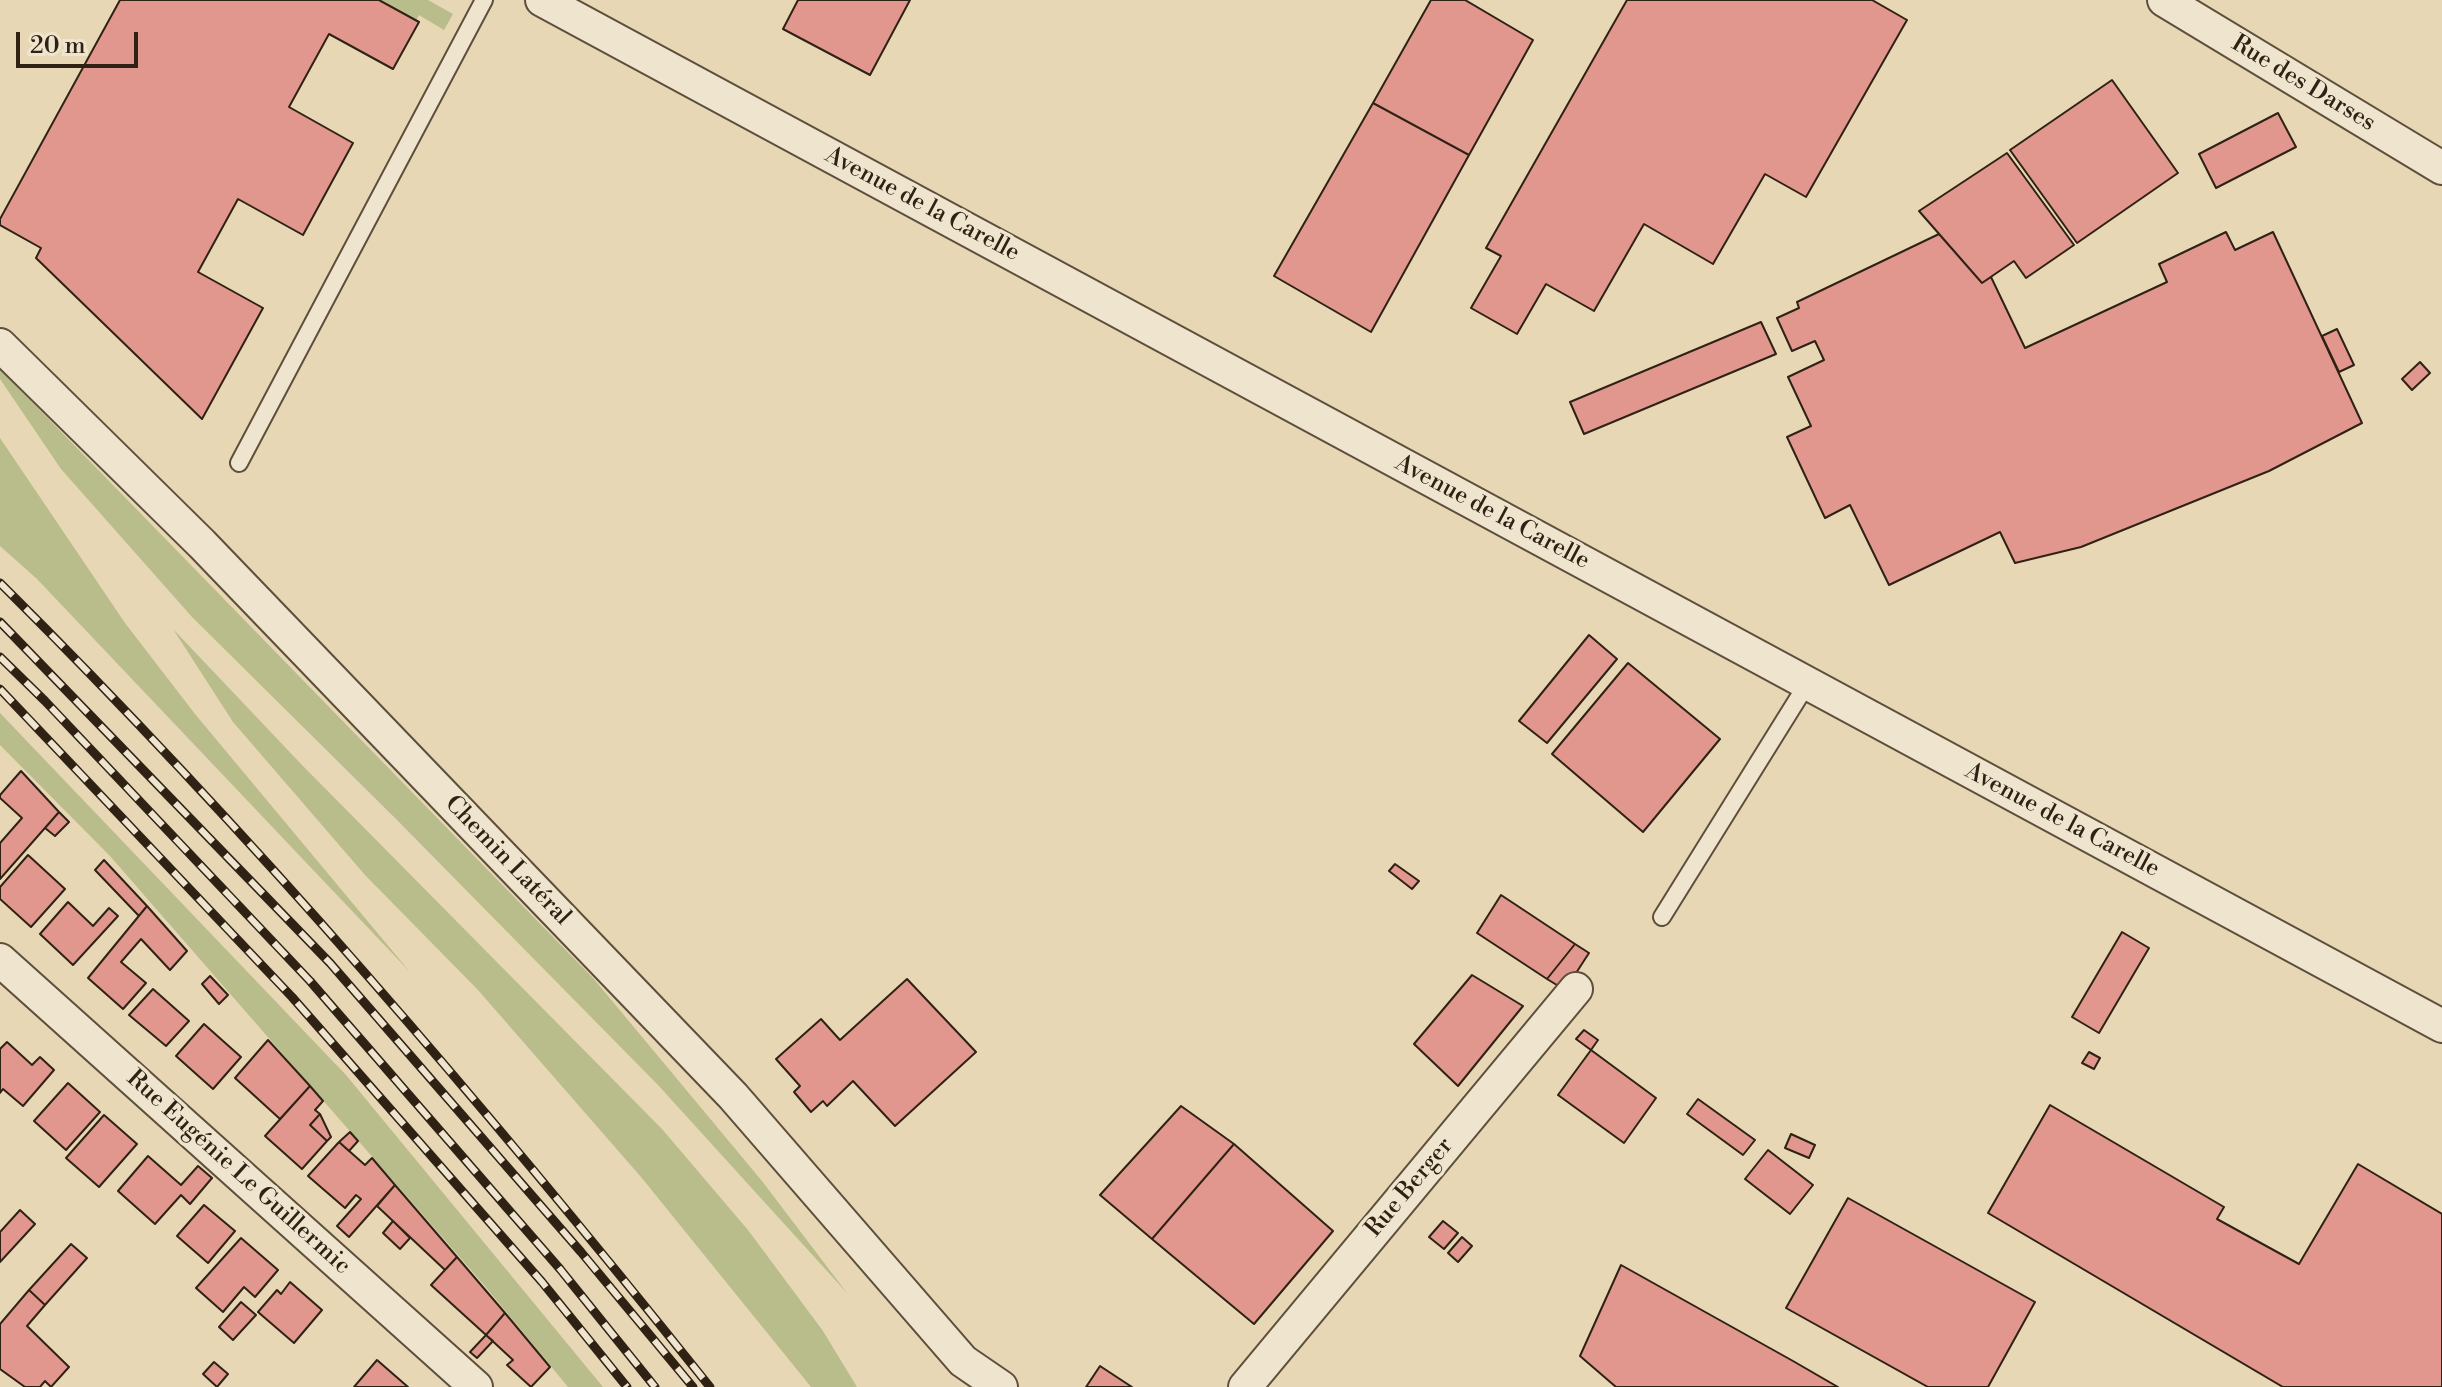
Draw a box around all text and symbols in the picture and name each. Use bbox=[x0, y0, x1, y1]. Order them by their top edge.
scale bar bbox=[20, 16, 142, 66]
street label: Rue des Darses bbox=[2226, 30, 2380, 138]
text: 20 m bbox=[30, 31, 86, 61]
street label: Avenue de la Carelle bbox=[820, 142, 1024, 268]
street label: Avenue de la Carelle bbox=[1390, 450, 1594, 576]
street label: Avenue de la Carelle bbox=[1960, 758, 2164, 884]
street label: Chemin Latéral bbox=[438, 790, 576, 932]
street label: Rue Eugénie Le Guillermic bbox=[120, 1065, 356, 1281]
street label: Rue Berger bbox=[1360, 1132, 1460, 1244]

